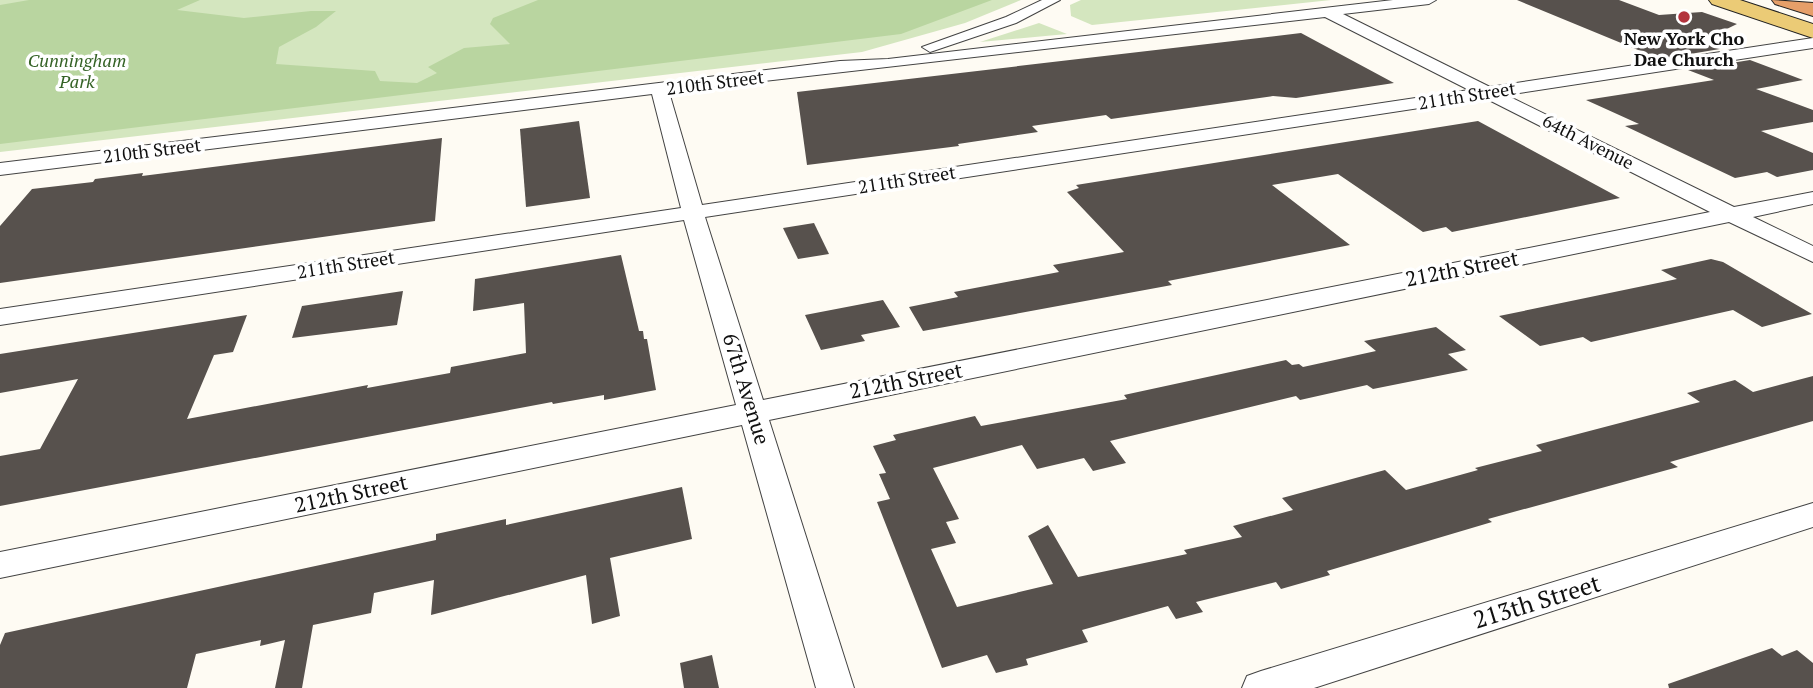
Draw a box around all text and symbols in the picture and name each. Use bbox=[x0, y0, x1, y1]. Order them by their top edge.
marker: New York Cho Dae Church bbox=[1676, 9, 1692, 25]
place label: New York Cho Dae Church bbox=[1624, 26, 1745, 71]
park label: Cunningham Park bbox=[28, 48, 126, 93]
street label: 210th Street bbox=[665, 64, 765, 100]
street label: 211th Street bbox=[1416, 75, 1518, 115]
street label: 64th Avenue bbox=[1539, 108, 1638, 174]
street label: 210th Street bbox=[102, 132, 202, 168]
street label: 211th Street bbox=[856, 159, 958, 199]
street label: 212th Street bbox=[1403, 243, 1521, 293]
street label: 211th Street bbox=[295, 244, 397, 284]
street label: 67th Avenue bbox=[717, 330, 777, 448]
street label: 212th Street bbox=[847, 355, 965, 405]
street label: 212th Street bbox=[292, 467, 410, 519]
street label: 213th Street bbox=[1469, 567, 1604, 636]

